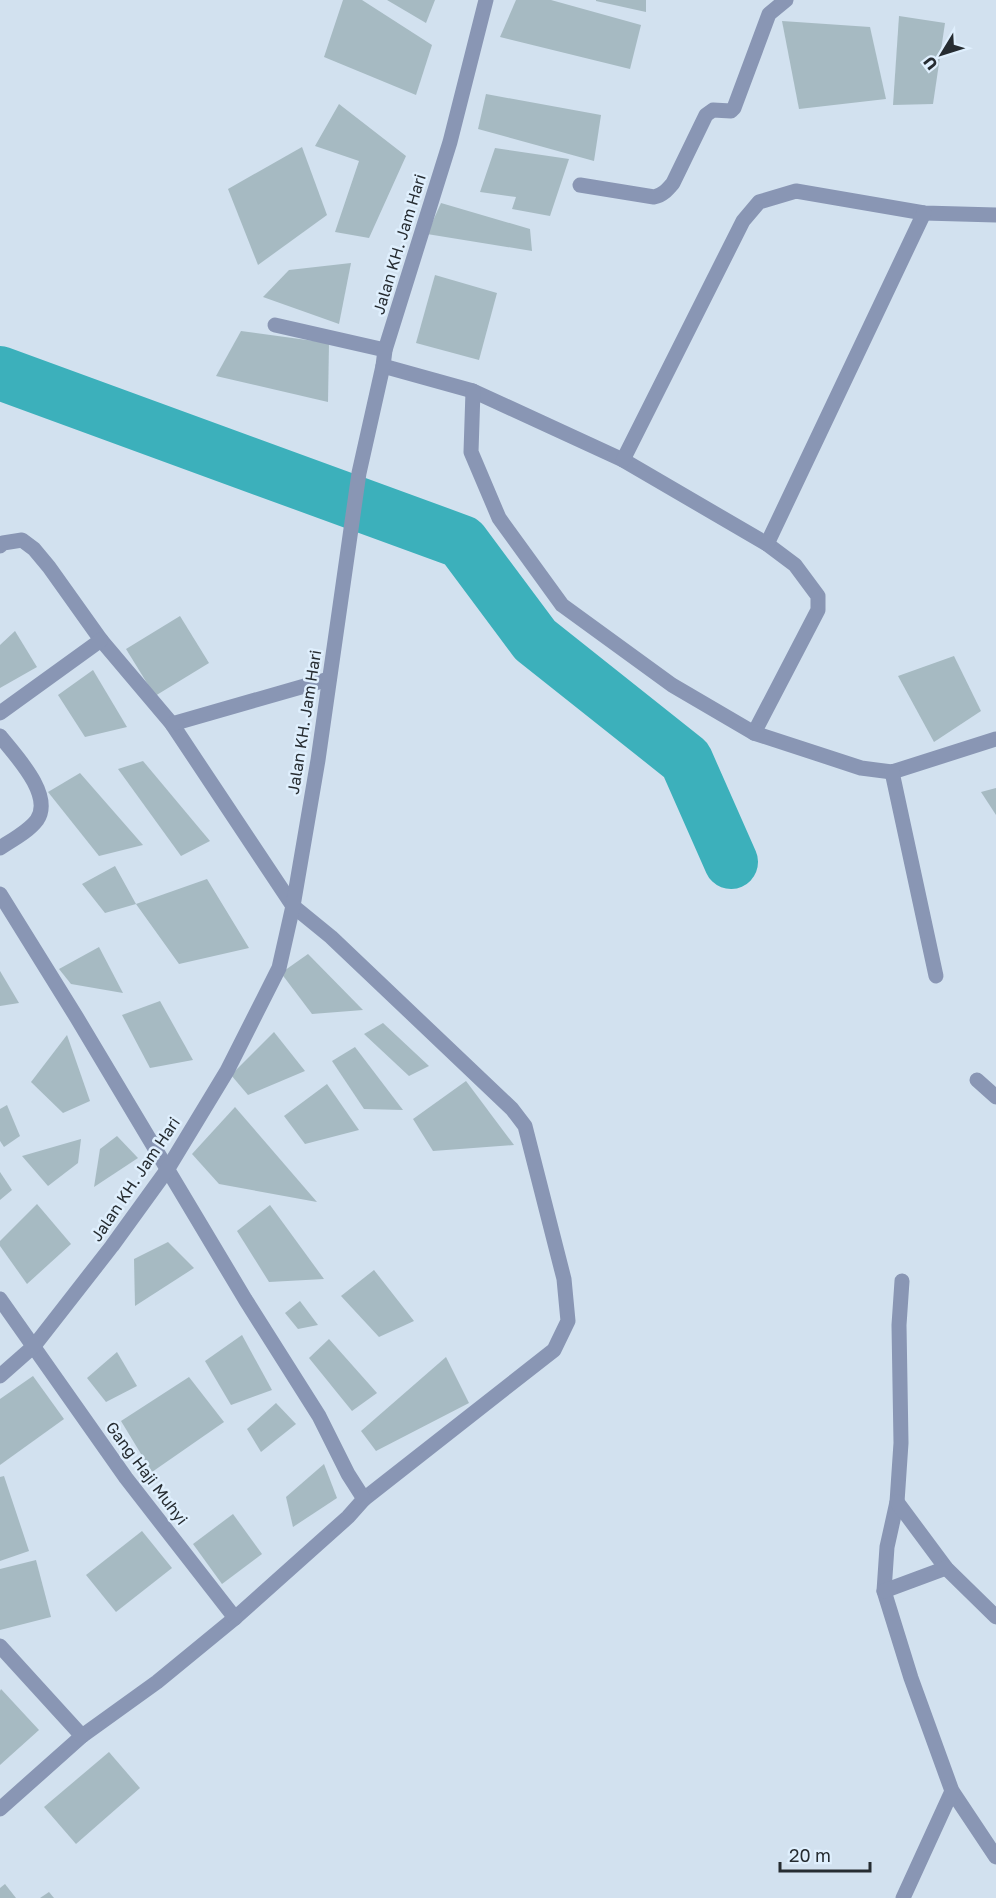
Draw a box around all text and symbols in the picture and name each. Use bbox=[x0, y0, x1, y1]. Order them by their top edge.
north arrow bbox=[912, 24, 972, 84]
text: U bbox=[919, 52, 942, 74]
street label: Jalan KH. Jam Hari bbox=[368, 171, 430, 317]
street label: Jalan KH. Jam Hari bbox=[283, 648, 325, 796]
street label: Jalan KH. Jam Hari bbox=[86, 1113, 184, 1245]
street label: Gang Haji Muhyi bbox=[102, 1417, 192, 1529]
scale bar bbox=[780, 1835, 870, 1873]
text: 20 m bbox=[789, 1844, 831, 1866]

